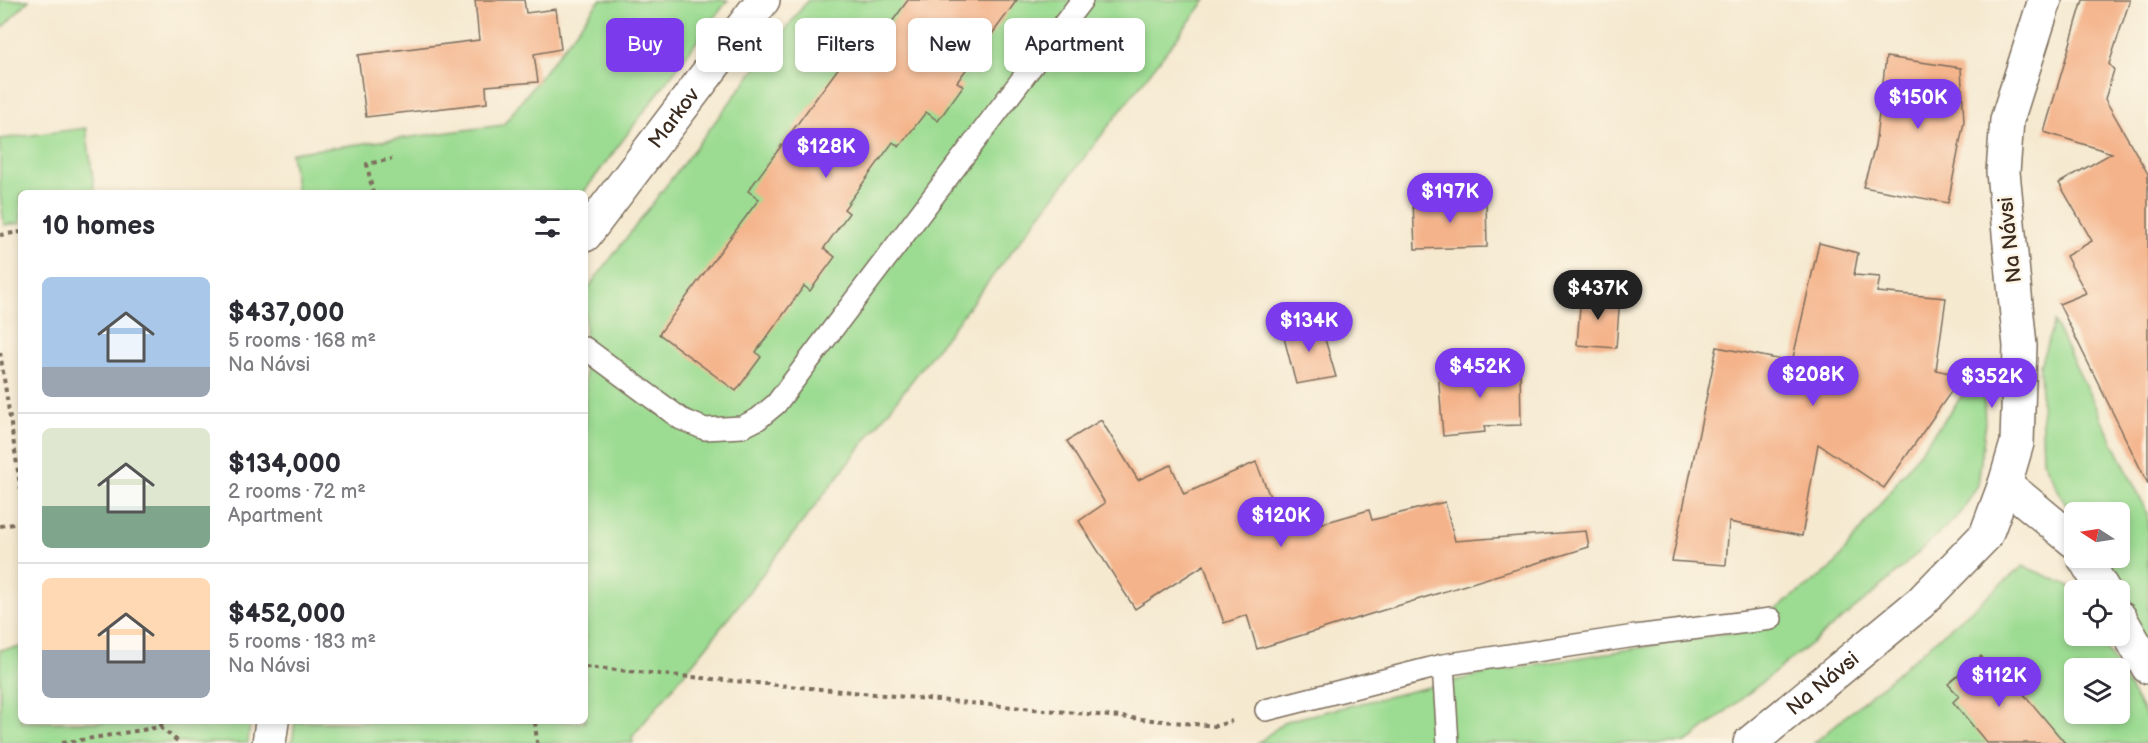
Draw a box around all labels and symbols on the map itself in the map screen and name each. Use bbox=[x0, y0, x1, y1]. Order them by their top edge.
pin: $150K bbox=[1876, 79, 1960, 130]
street label: Markov bbox=[643, 82, 705, 153]
pin: $128K bbox=[784, 128, 868, 179]
pin: $197K bbox=[1408, 173, 1492, 224]
street label: Na Návsi bbox=[1993, 196, 2027, 284]
pin: $437K bbox=[1556, 270, 1640, 321]
pin: $134K bbox=[1267, 302, 1351, 353]
pin: $452K bbox=[1438, 348, 1522, 399]
pin: $208K bbox=[1771, 356, 1855, 407]
pin: $352K bbox=[1950, 358, 2034, 409]
pin: $120K bbox=[1239, 497, 1323, 548]
north arrow bbox=[2064, 502, 2130, 568]
street label: Na Návsi bbox=[1781, 646, 1864, 720]
pin: $112K bbox=[1957, 657, 2041, 708]

